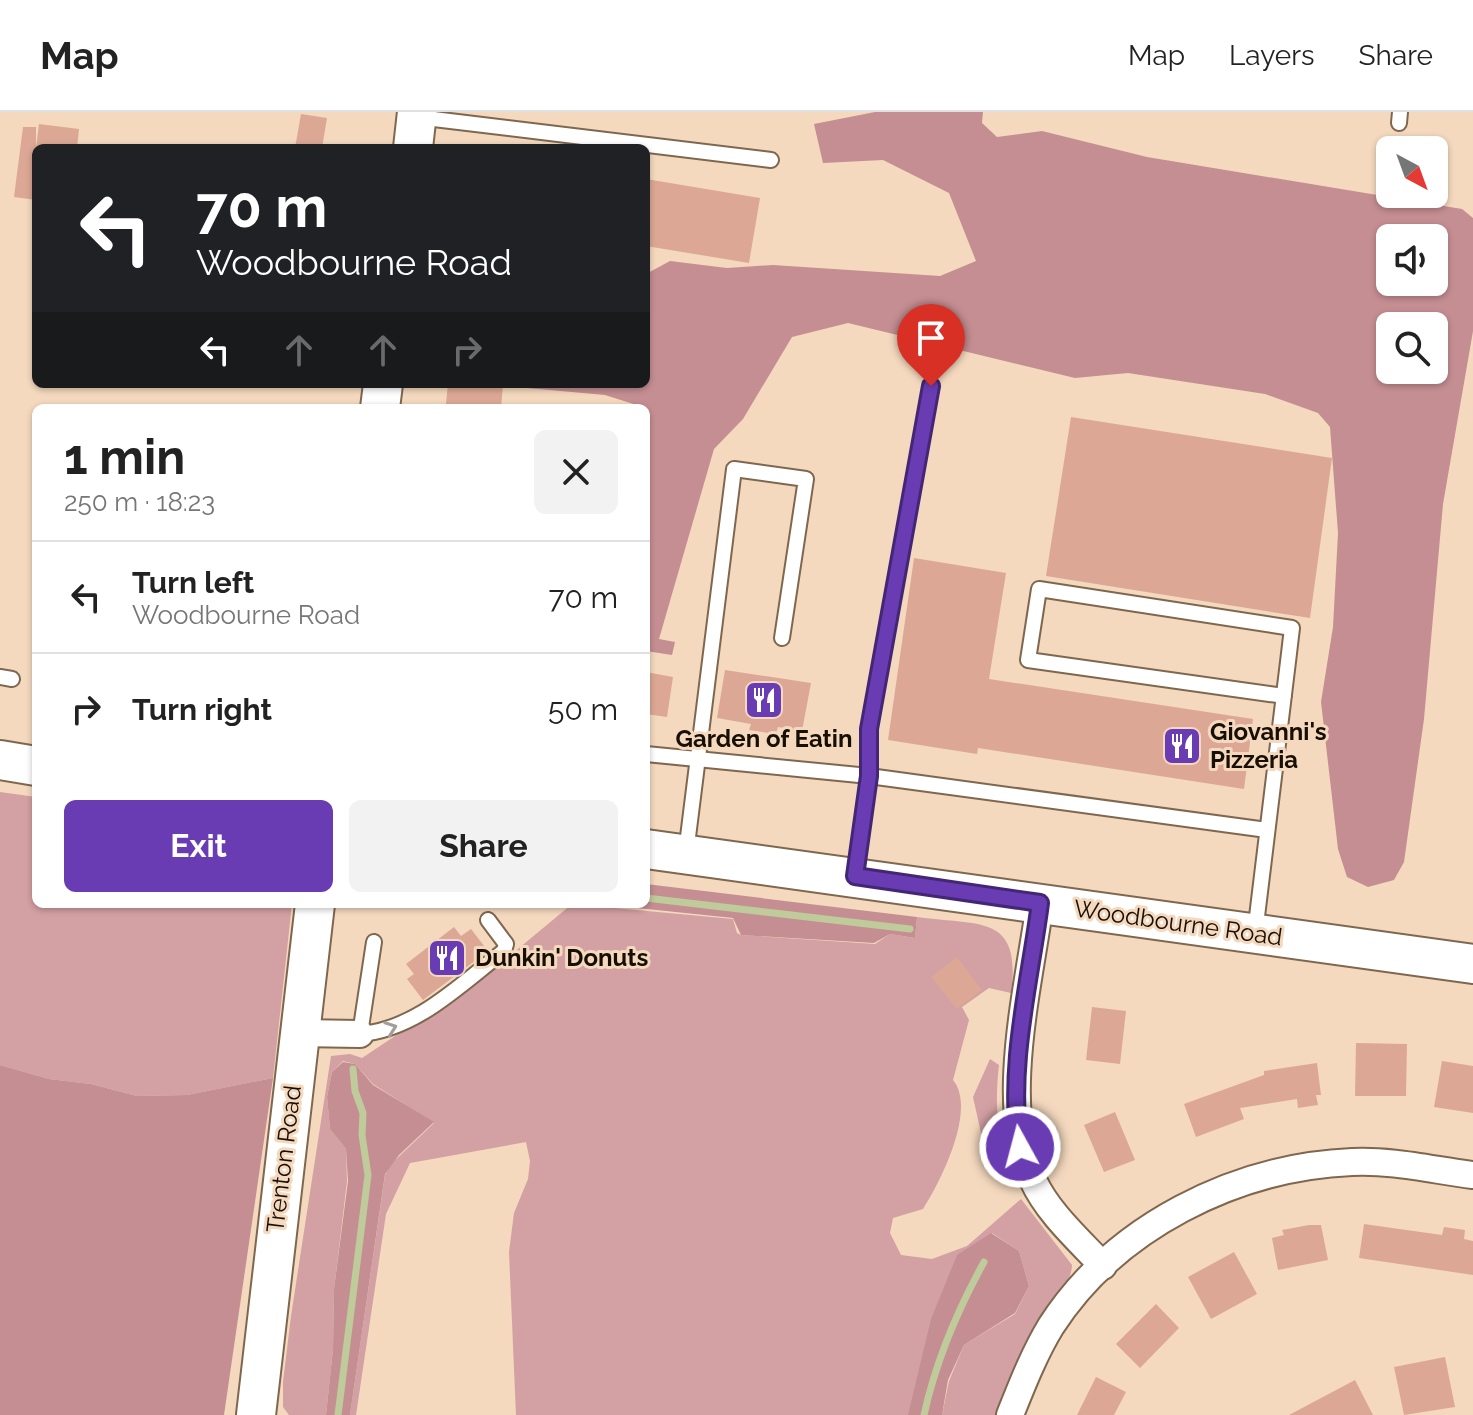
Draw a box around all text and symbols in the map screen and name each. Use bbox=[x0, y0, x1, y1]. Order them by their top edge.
text: Map bbox=[40, 33, 119, 78]
text: Map bbox=[1128, 39, 1185, 72]
text: Layers bbox=[1229, 39, 1315, 72]
text: Share bbox=[1359, 39, 1433, 72]
north arrow bbox=[1376, 136, 1448, 208]
map controls bbox=[1376, 136, 1448, 384]
text: 70 m bbox=[196, 174, 327, 240]
icon: left bbox=[64, 176, 168, 280]
button: sound bbox=[1376, 224, 1448, 296]
text: Woodbourne Road bbox=[196, 241, 512, 283]
pin bbox=[897, 304, 965, 386]
button: search bbox=[1376, 312, 1448, 384]
icon: arrive bbox=[909, 316, 953, 360]
icon: left bbox=[193, 328, 237, 372]
icon: ahead bbox=[277, 328, 321, 372]
icon: ahead bbox=[361, 328, 405, 372]
icon: right bbox=[445, 328, 489, 372]
text: 1 min bbox=[64, 429, 185, 485]
button: close bbox=[534, 430, 618, 514]
text: 250 m · 18:23 bbox=[64, 487, 215, 517]
text: Turn left bbox=[132, 565, 254, 600]
icon: left bbox=[64, 575, 108, 619]
text: 70 m bbox=[548, 580, 618, 615]
text: Woodbourne Road bbox=[132, 600, 360, 630]
restaurant icon: Garden of Eatin bbox=[743, 679, 785, 721]
icon: right bbox=[64, 687, 108, 731]
text: Turn right bbox=[132, 692, 272, 727]
text: 50 m bbox=[548, 692, 618, 727]
place label: Giovanni's Pizzeria bbox=[1210, 717, 1327, 774]
place label: Garden of Eatin bbox=[676, 724, 852, 753]
restaurant icon: Giovanni's Pizzeria bbox=[1161, 725, 1203, 767]
button: Exit bbox=[64, 800, 333, 892]
button: Share bbox=[349, 800, 618, 892]
street label: Woodbourne Road bbox=[1072, 893, 1284, 952]
restaurant icon: Dunkin' Donuts bbox=[426, 937, 468, 979]
place label: Dunkin' Donuts bbox=[475, 943, 649, 972]
one-way arrow bbox=[383, 1022, 397, 1038]
street label: Trenton Road bbox=[260, 1084, 307, 1234]
position arrow bbox=[978, 1105, 1062, 1189]

